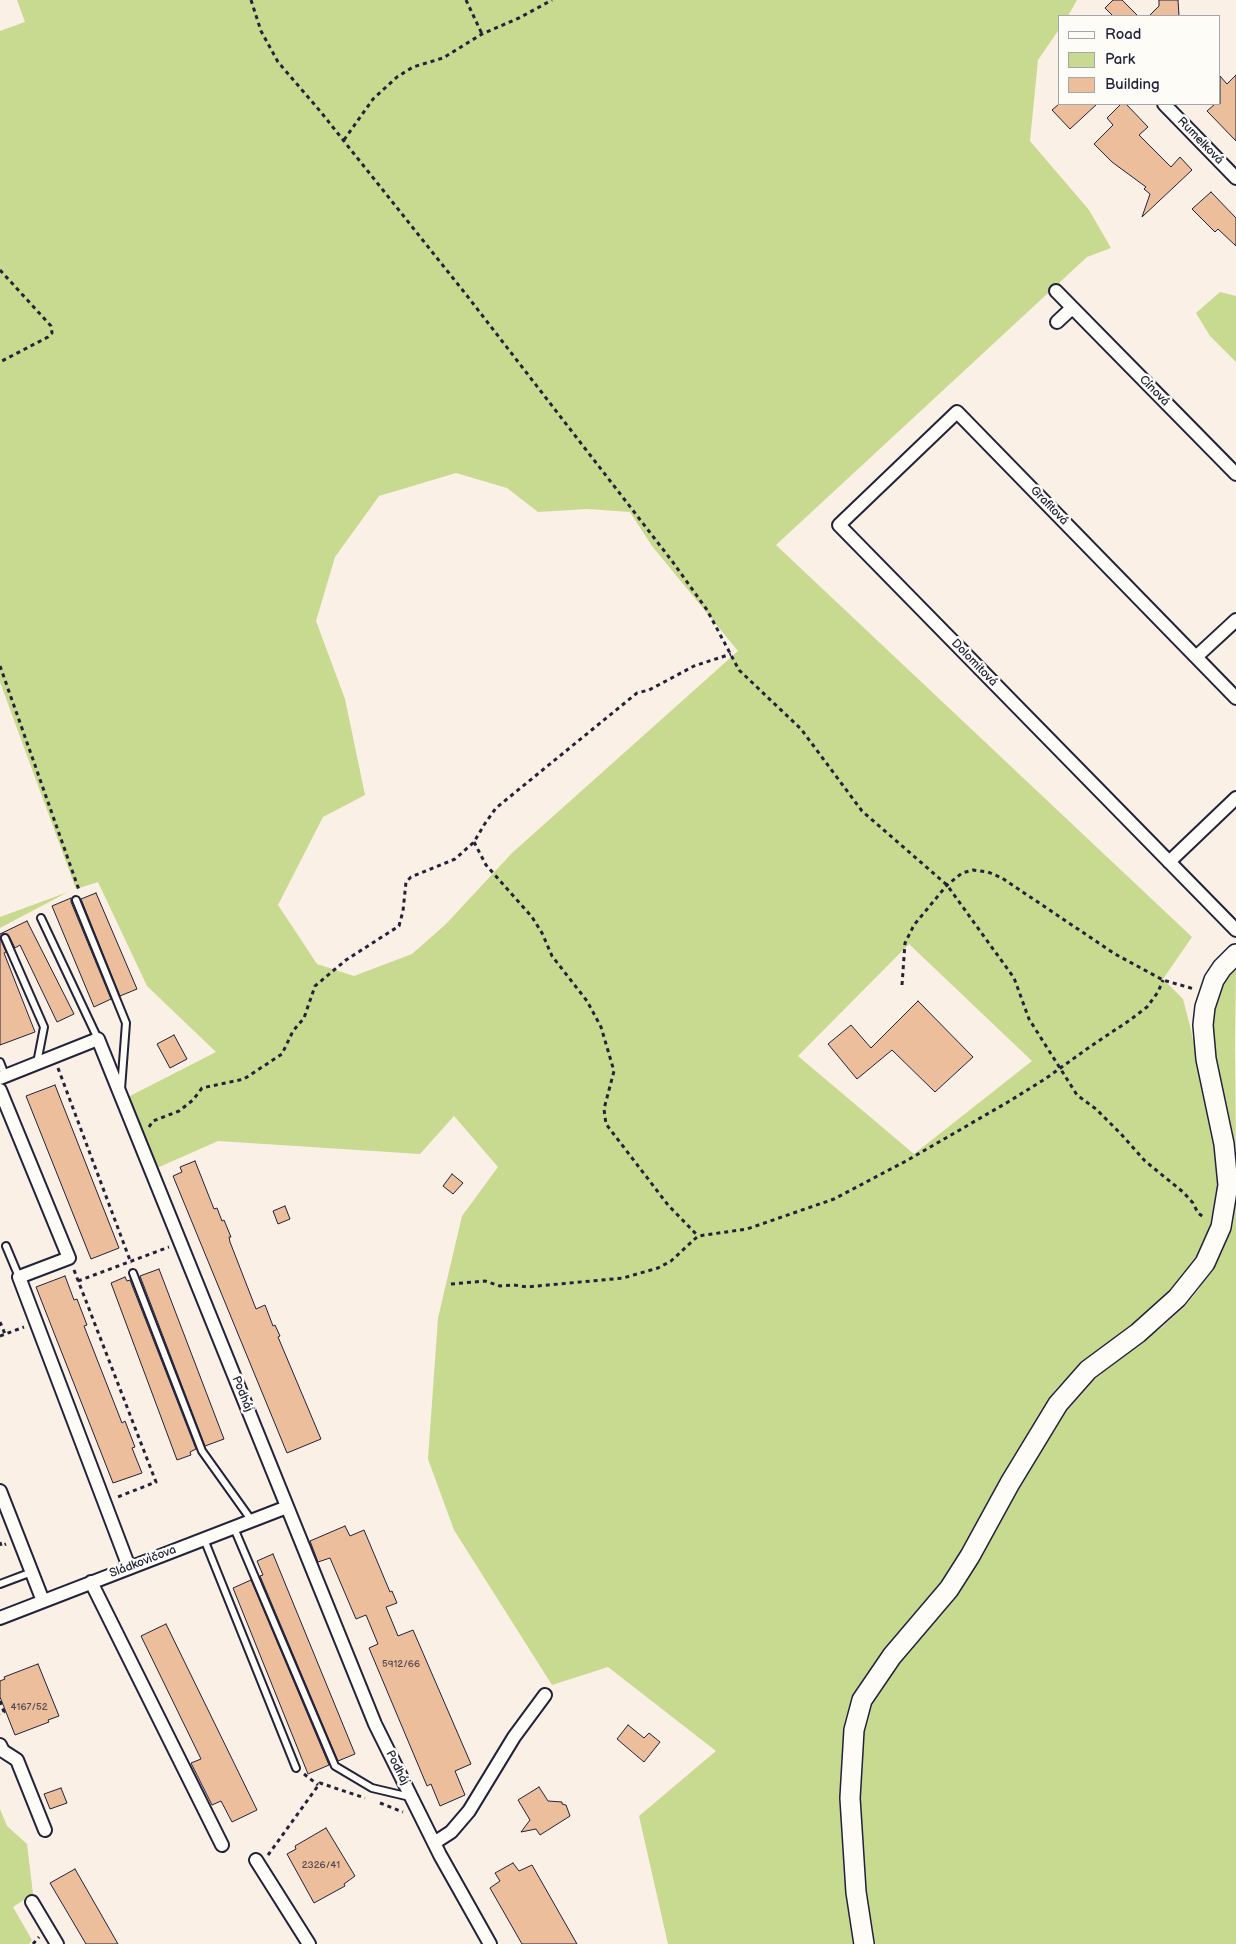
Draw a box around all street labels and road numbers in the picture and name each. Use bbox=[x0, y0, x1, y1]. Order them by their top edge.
street label: Rumelková bbox=[1174, 115, 1226, 167]
street label: Cínová bbox=[1136, 373, 1172, 409]
street label: Grafitová bbox=[1027, 484, 1071, 528]
street label: Dolomitová bbox=[948, 636, 1000, 690]
street label: Podháj bbox=[228, 1374, 256, 1414]
street label: Sládkovičova bbox=[108, 1543, 178, 1581]
street label: Podháj bbox=[382, 1748, 412, 1788]

